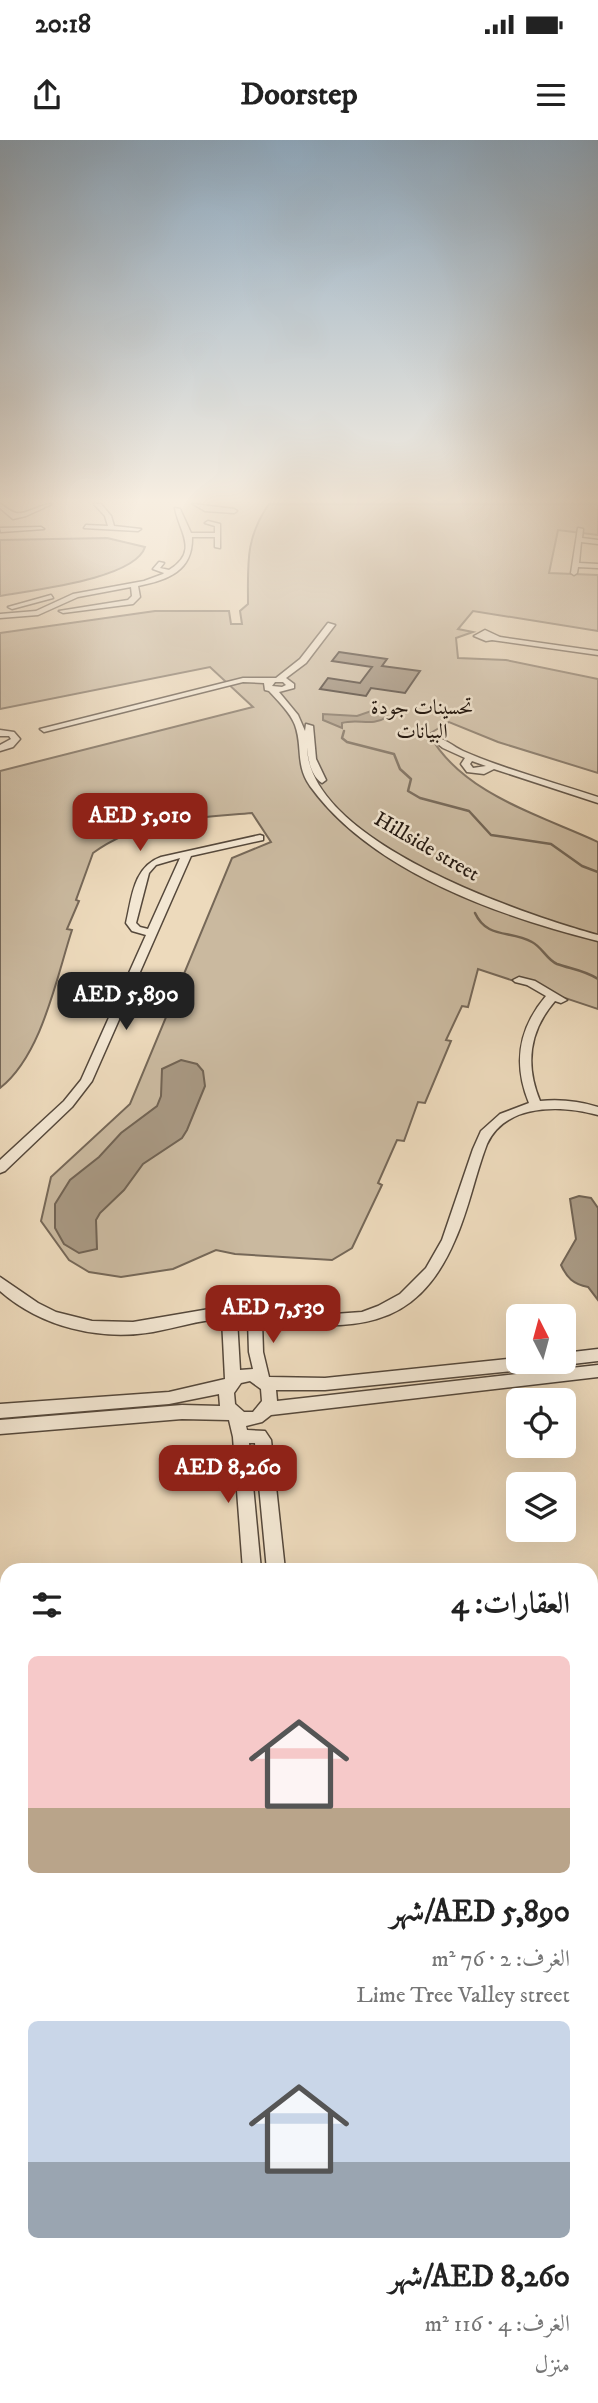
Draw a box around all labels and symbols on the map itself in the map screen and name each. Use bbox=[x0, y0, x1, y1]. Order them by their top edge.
district label: تحسينات جودة البيانات bbox=[371, 695, 473, 745]
pin: AED 5,010 bbox=[60, 794, 220, 853]
street label: Hillside street bbox=[369, 806, 484, 888]
pin: AED 5,890 bbox=[46, 972, 206, 1032]
pin: AED 7,530 bbox=[193, 1286, 353, 1345]
north arrow bbox=[506, 1304, 576, 1374]
pin: AED 8,260 bbox=[148, 1446, 308, 1505]

